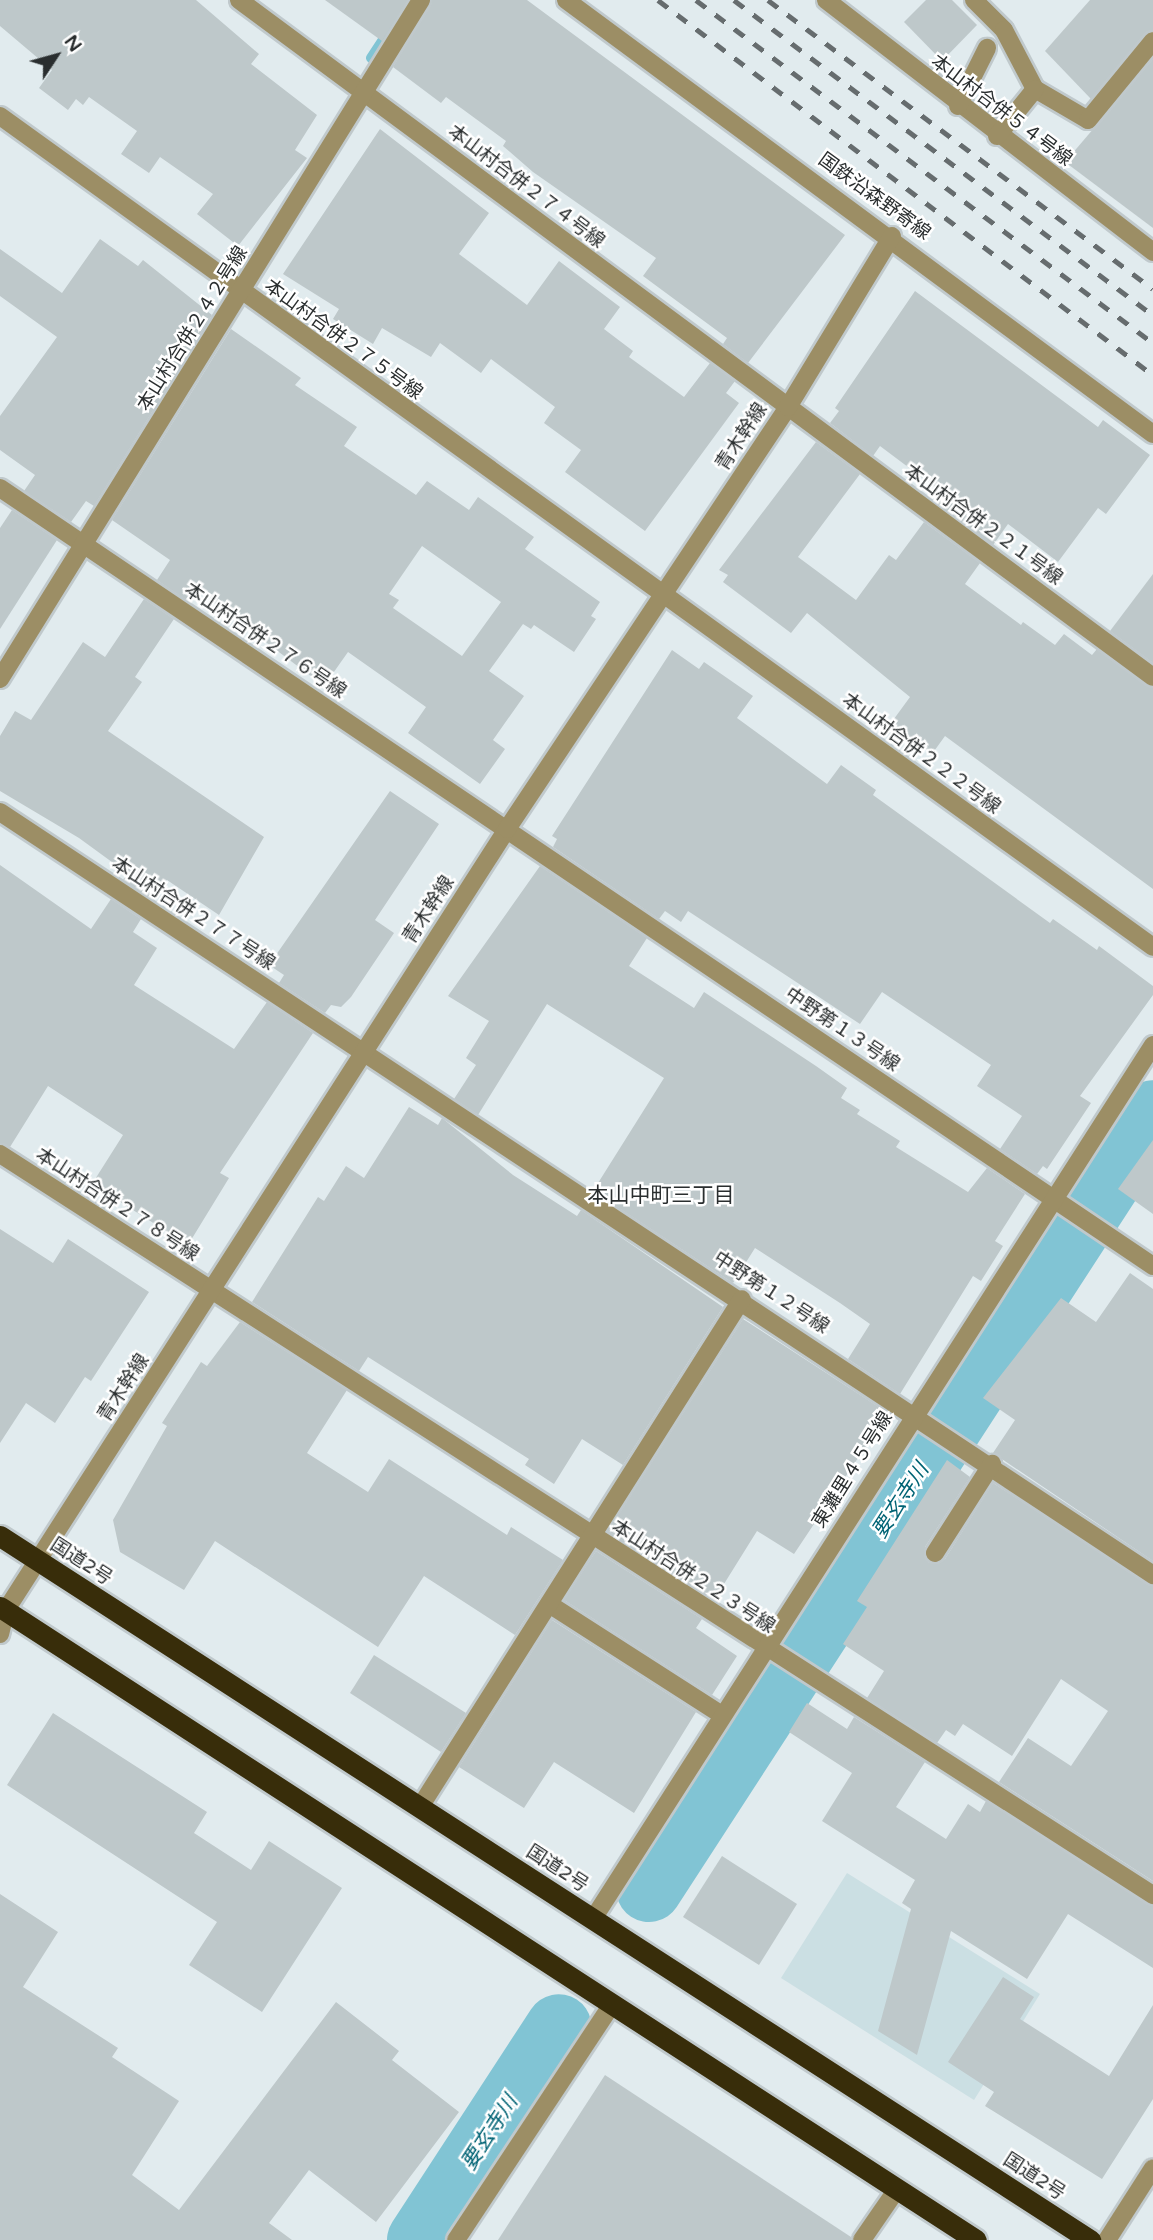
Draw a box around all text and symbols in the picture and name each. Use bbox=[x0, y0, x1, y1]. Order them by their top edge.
north arrow bbox=[21, 21, 91, 91]
text: N bbox=[60, 31, 86, 56]
street label: 本山村合併５４号線 bbox=[926, 50, 1076, 172]
street label: 本山村合併２７４号線 bbox=[443, 121, 609, 253]
street label: 国鉄沿森野寄線 bbox=[813, 149, 935, 245]
street label: 本山村合併２４２号線 bbox=[133, 242, 253, 416]
street label: 本山村合併２７５号線 bbox=[259, 275, 427, 405]
street label: 青木幹線 bbox=[712, 399, 772, 475]
street label: 本山村合併２２１号線 bbox=[899, 460, 1067, 590]
street label: 本山村合併２７６号線 bbox=[180, 578, 350, 704]
street label: 本山村合併２２２号線 bbox=[837, 689, 1005, 819]
street label: 本山村合併２７７号線 bbox=[107, 853, 279, 975]
street label: 青木幹線 bbox=[399, 872, 459, 948]
street label: 中野第１３号線 bbox=[780, 983, 904, 1077]
street label: 本山村合併２７８号線 bbox=[31, 1144, 203, 1266]
district label: 本山中町三丁目 bbox=[588, 1183, 734, 1209]
street label: 中野第１２号線 bbox=[709, 1247, 833, 1339]
street label: 青木幹線 bbox=[94, 1350, 154, 1426]
street label: 東灘里４５号線 bbox=[808, 1408, 898, 1532]
water label: 要玄寺川 bbox=[868, 1459, 934, 1543]
street label: 本山村合併２２３号線 bbox=[607, 1516, 779, 1638]
street label: 国道2号 bbox=[46, 1534, 116, 1590]
street label: 国道2号 bbox=[522, 1841, 592, 1897]
water label: 要玄寺川 bbox=[457, 2091, 523, 2175]
street label: 国道2号 bbox=[999, 2149, 1069, 2205]

